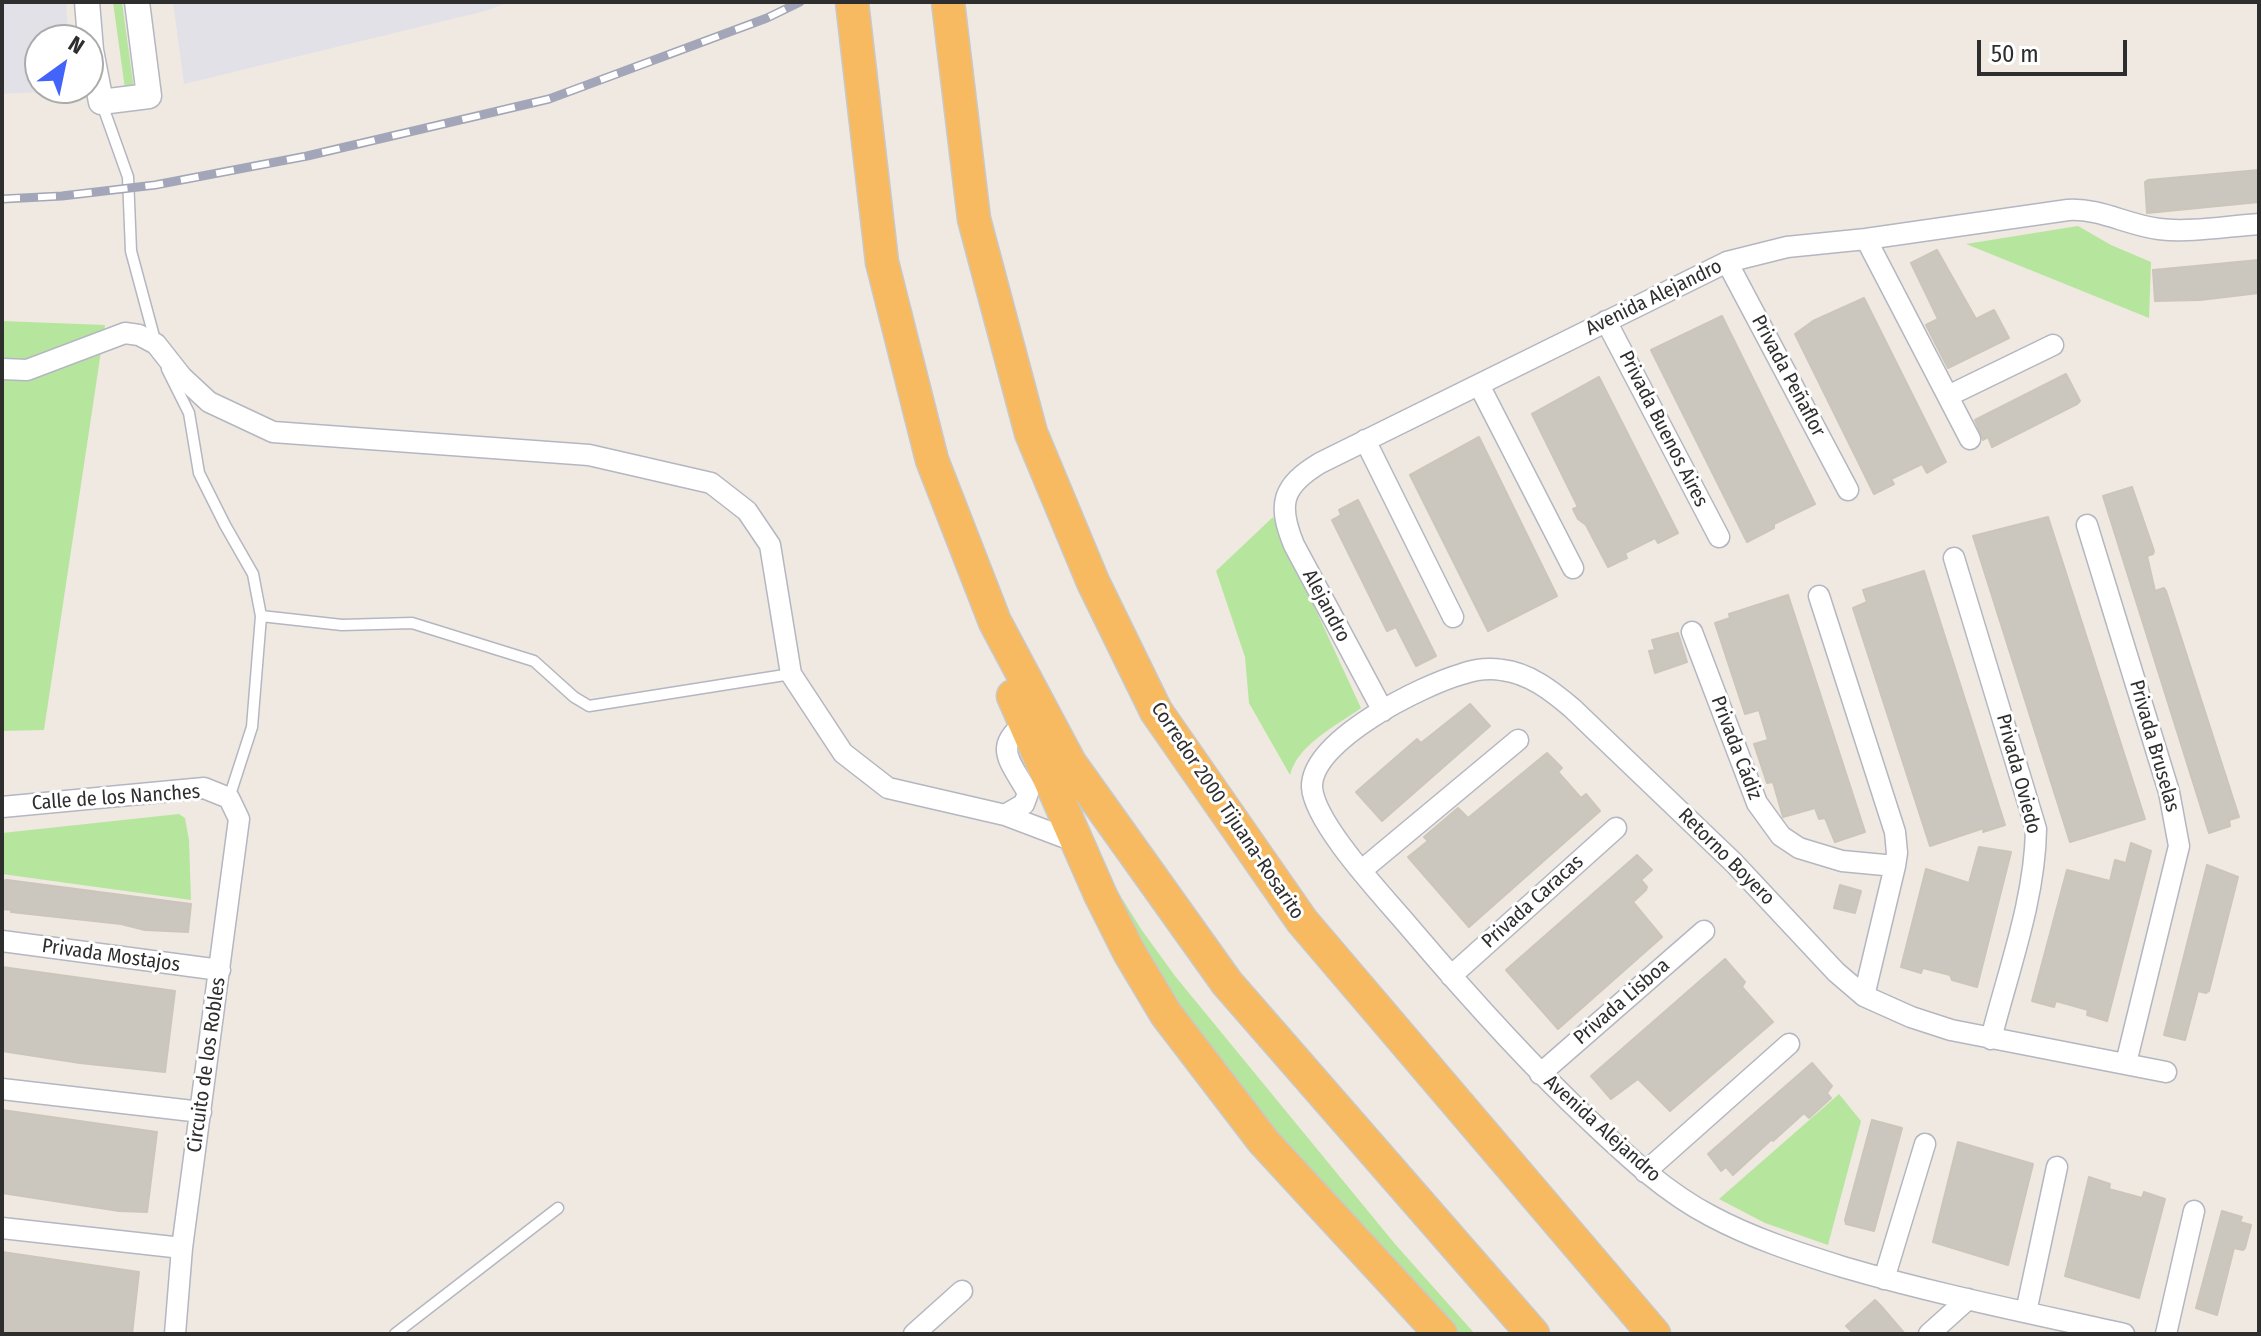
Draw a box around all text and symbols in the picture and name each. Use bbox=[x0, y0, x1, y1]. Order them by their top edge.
north arrow bbox=[24, 24, 104, 104]
scale bar bbox=[1981, 24, 2131, 74]
text: N bbox=[63, 30, 89, 60]
text: 50 m bbox=[1991, 40, 2039, 68]
street label: Avenida Alejandro bbox=[1582, 255, 1726, 341]
street label: Privada Peñaflor bbox=[1746, 311, 1830, 441]
street label: Privada Buenos Aires bbox=[1613, 347, 1713, 511]
street label: Alejandro bbox=[1297, 566, 1355, 646]
street label: Privada Bruselas bbox=[2124, 677, 2184, 815]
street label: Privada Cádiz bbox=[1705, 693, 1767, 803]
street label: Corredor 2000 Tijuana-Rosarito bbox=[1145, 698, 1309, 924]
street label: Privada Oviedo bbox=[1990, 711, 2046, 837]
street label: Calle de los Nanches bbox=[31, 780, 201, 816]
street label: Retorno Boyero bbox=[1673, 804, 1779, 910]
street label: Privada Caracas bbox=[1477, 850, 1589, 954]
street label: Privada Mostajos bbox=[40, 934, 182, 978]
street label: Privada Lisboa bbox=[1569, 954, 1675, 1050]
street label: Circuito de los Robles bbox=[183, 976, 231, 1154]
street label: Avenida Alejandro bbox=[1539, 1070, 1665, 1188]

